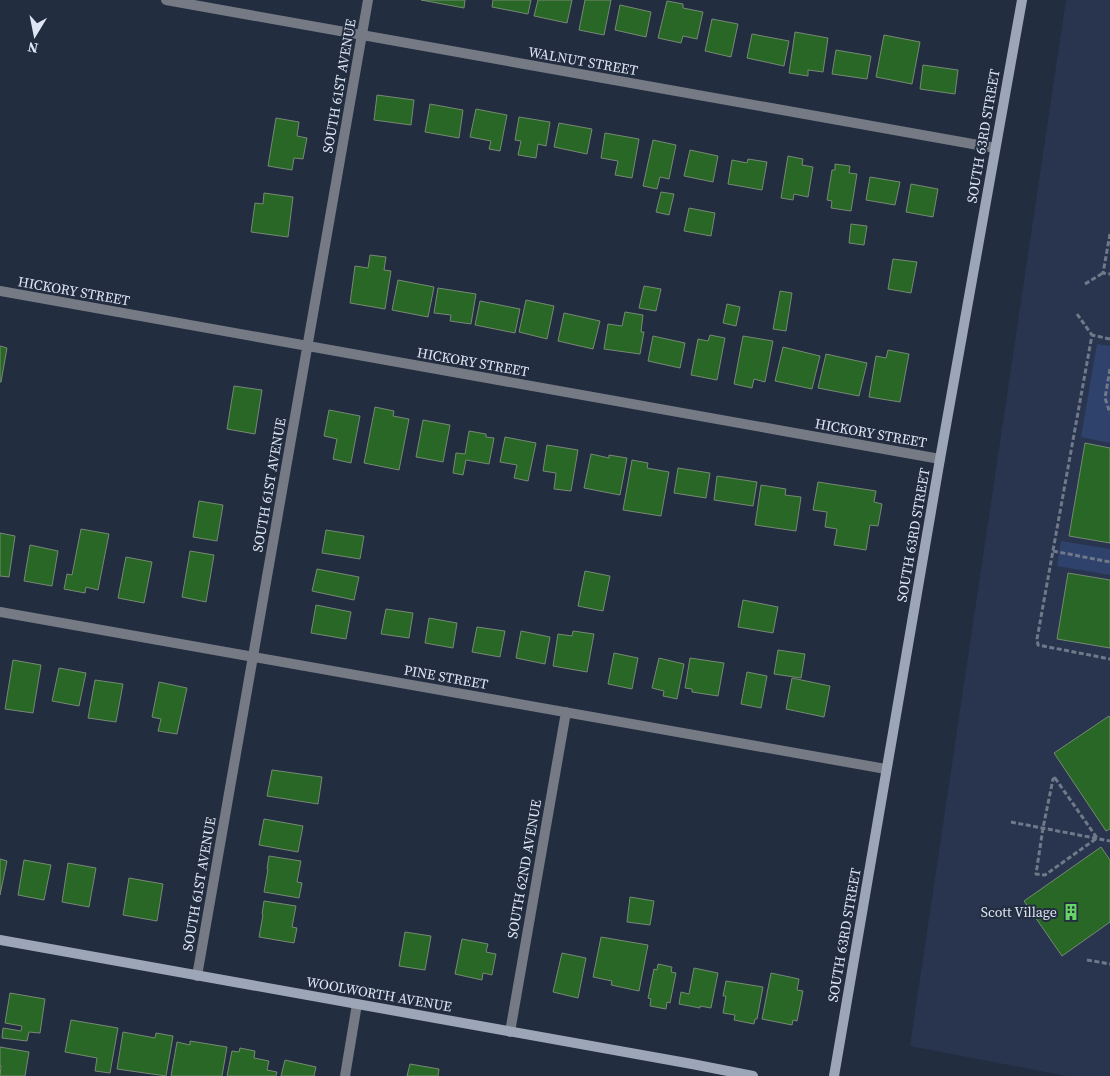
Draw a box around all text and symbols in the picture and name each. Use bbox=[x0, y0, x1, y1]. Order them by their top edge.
north arrow bbox=[10, 10, 60, 60]
street label: SOUTH 61ST AVENUE bbox=[317, 17, 361, 155]
text: N bbox=[26, 37, 40, 59]
street label: WALNUT STREET bbox=[527, 42, 640, 81]
street label: SOUTH 63RD STREET bbox=[961, 67, 1005, 205]
street label: HICKORY STREET bbox=[16, 271, 132, 311]
street label: HICKORY STREET bbox=[415, 342, 531, 382]
street label: HICKORY STREET bbox=[813, 413, 929, 453]
street label: SOUTH 61ST AVENUE bbox=[247, 416, 291, 554]
street label: SOUTH 63RD STREET bbox=[891, 466, 935, 604]
street label: PINE STREET bbox=[402, 660, 490, 694]
street label: SOUTH 62ND AVENUE bbox=[502, 798, 546, 940]
street label: SOUTH 61ST AVENUE bbox=[177, 815, 221, 953]
street label: SOUTH 63RD STREET bbox=[822, 866, 866, 1004]
place label: Scott Village bbox=[981, 902, 1057, 922]
building icon: Scott Village bbox=[1061, 902, 1081, 922]
street label: WOOLWORTH AVENUE bbox=[305, 971, 453, 1017]

